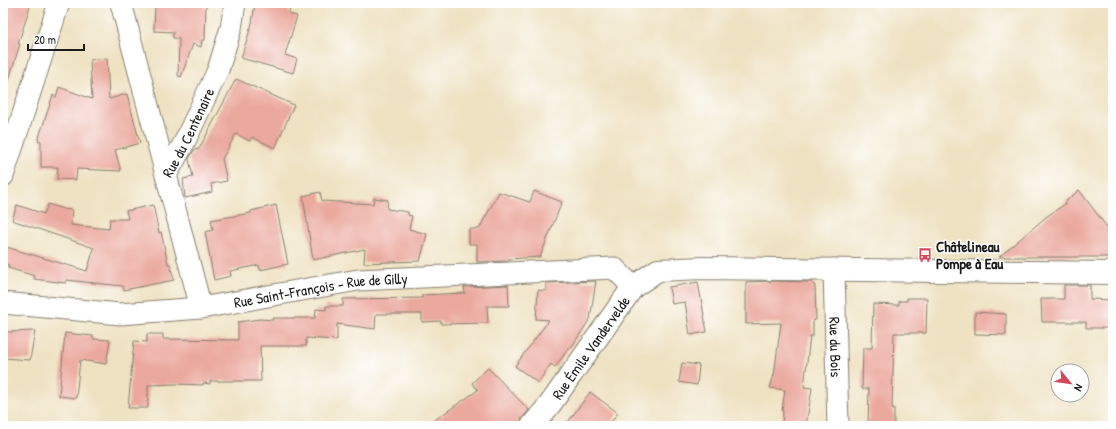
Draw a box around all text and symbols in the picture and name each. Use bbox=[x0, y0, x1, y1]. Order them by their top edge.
scale bar bbox=[28, 26, 84, 52]
text: 20 m bbox=[34, 31, 56, 48]
street label: Rue du Centenaire bbox=[156, 84, 219, 181]
place label: Châtelineau Pompe à Eau bbox=[936, 236, 1004, 275]
bus stop icon: Châtelineau Pompe à Eau bbox=[917, 247, 933, 263]
street label: Rue Saint-François - Rue de Gilly bbox=[232, 267, 408, 312]
street label: Rue Émile Vandervelde bbox=[546, 291, 634, 403]
street label: Rue du Bois bbox=[825, 317, 847, 378]
north arrow bbox=[1050, 363, 1090, 403]
text: N bbox=[1071, 382, 1086, 394]

